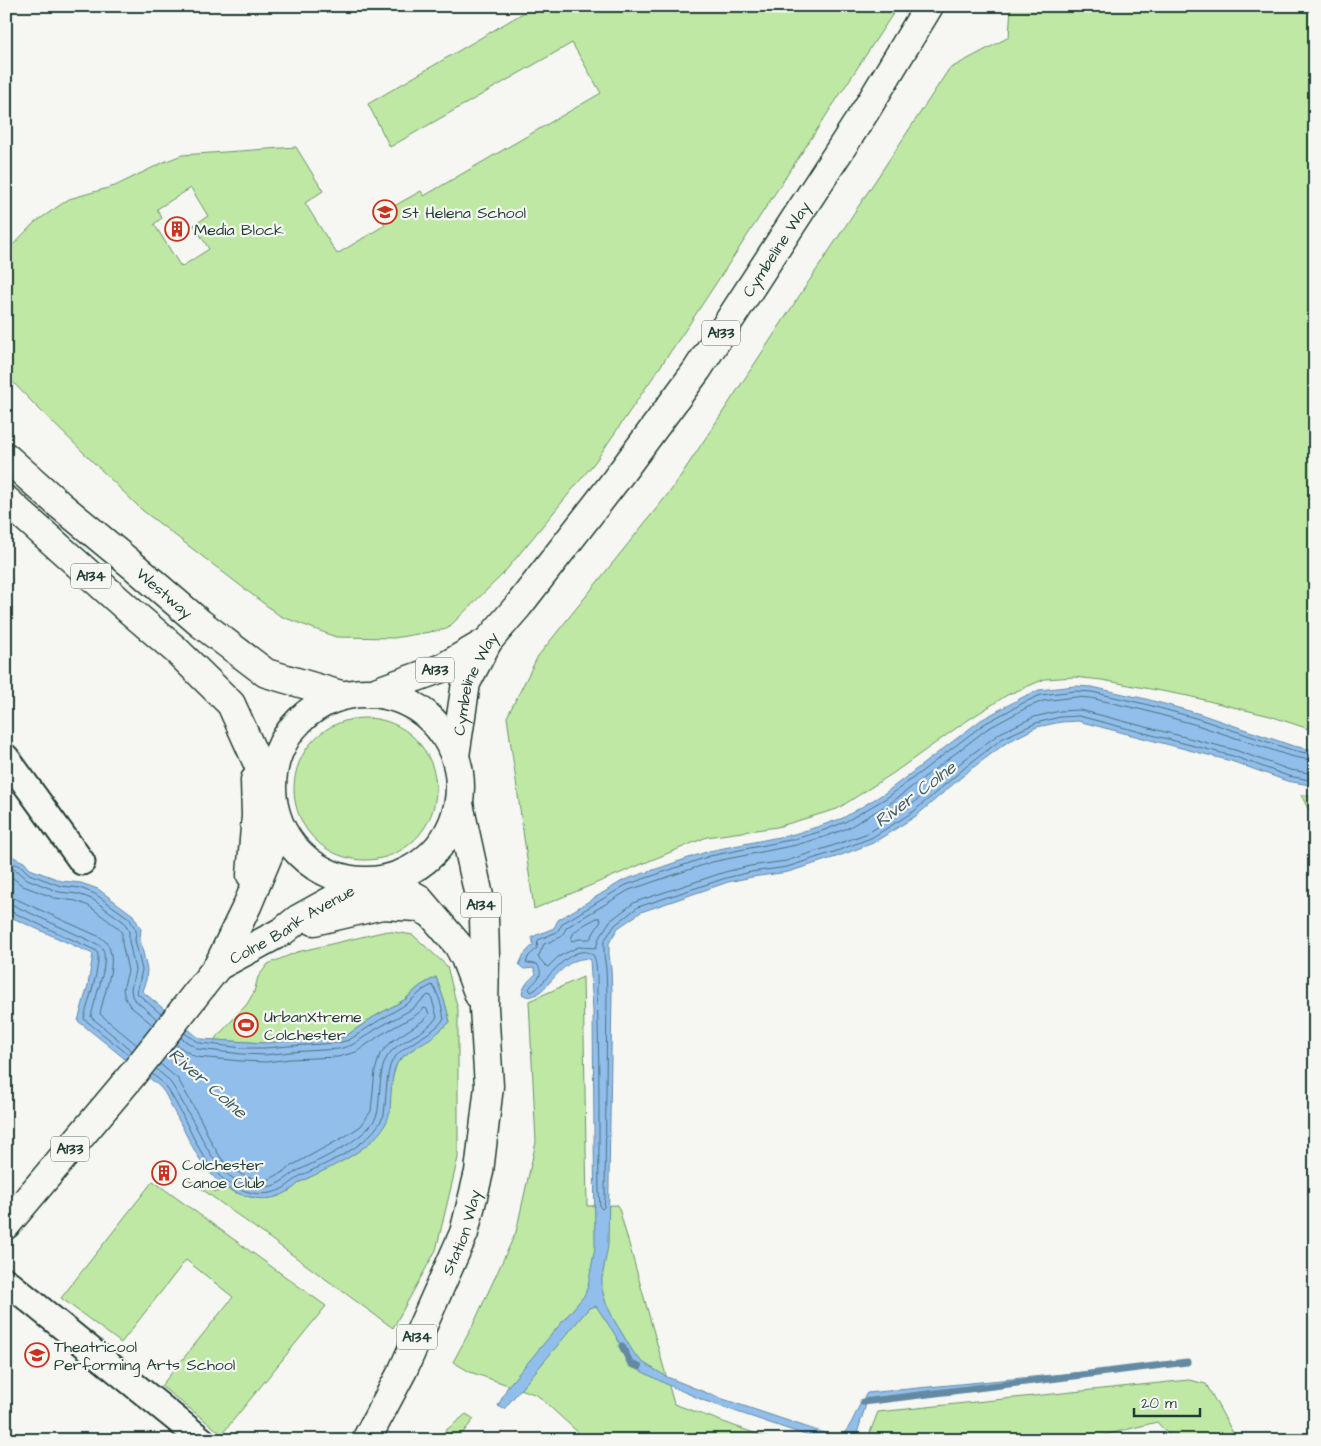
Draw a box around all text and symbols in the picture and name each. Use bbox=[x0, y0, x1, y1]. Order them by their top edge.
street label: Cymbeline Way bbox=[737, 197, 817, 302]
school or university icon: St Helena School bbox=[372, 199, 398, 225]
place label: St Helena School bbox=[402, 202, 526, 224]
building icon: Media Block bbox=[164, 216, 190, 242]
place label: Media Block bbox=[194, 219, 284, 241]
road number: A133 bbox=[702, 320, 740, 346]
street label: Westway bbox=[131, 563, 197, 625]
road number: A134 bbox=[71, 564, 111, 588]
street label: Cymbeline Way bbox=[448, 627, 504, 737]
road number: A133 bbox=[416, 658, 454, 682]
water label: River Colne bbox=[869, 755, 962, 833]
street label: Colne Bank Avenue bbox=[226, 880, 359, 970]
road number: A134 bbox=[461, 892, 501, 918]
place label: UrbanXtreme Colchester bbox=[264, 1006, 362, 1046]
sports icon: UrbanXtreme Colchester bbox=[233, 1012, 259, 1038]
water label: River Colne bbox=[163, 1042, 253, 1125]
road number: A133 bbox=[51, 1136, 89, 1162]
place label: Colchester Canoe Club bbox=[182, 1154, 265, 1194]
building icon: Colchester Canoe Club bbox=[151, 1160, 177, 1186]
street label: Station Way bbox=[437, 1187, 487, 1279]
road number: A134 bbox=[397, 1324, 437, 1350]
place label: Theatricool Performing Arts School bbox=[54, 1336, 235, 1377]
school or university icon: Theatricool Performing Arts School bbox=[24, 1342, 50, 1368]
scale bar bbox=[1134, 1386, 1200, 1418]
text: 20 m bbox=[1141, 1393, 1177, 1414]

